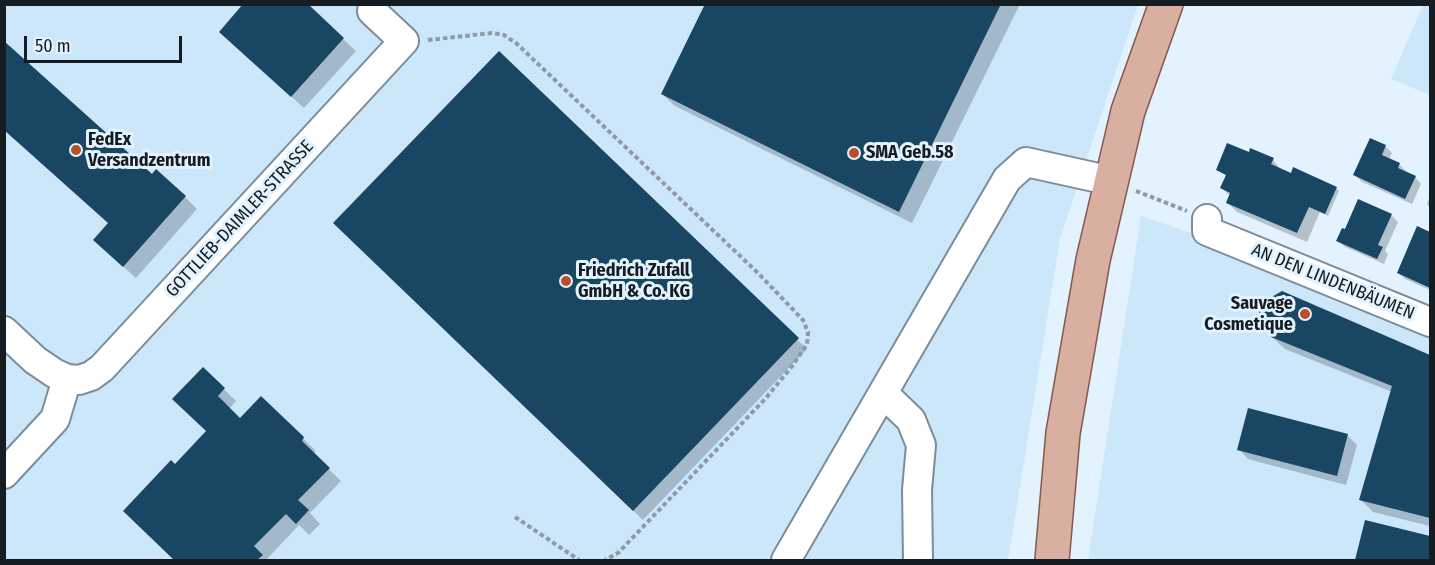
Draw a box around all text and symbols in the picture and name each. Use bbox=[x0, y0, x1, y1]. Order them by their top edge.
scale bar bbox=[27, 24, 184, 62]
text: 50 m bbox=[35, 35, 71, 57]
place label: FedEx Versandzentrum bbox=[88, 129, 210, 172]
street label: GOTTLIEB-DAIMLER-STRASSE bbox=[162, 136, 318, 302]
place label: SMA Geb.58 bbox=[866, 142, 954, 164]
marker: FedEx Versandzentrum bbox=[69, 143, 83, 157]
marker: SMA Geb.58 bbox=[847, 146, 861, 160]
street label: AN DEN LINDENBÄUMEN bbox=[1248, 239, 1418, 325]
place label: Friedrich Zufall GmbH & Co. KG bbox=[578, 260, 690, 302]
marker: Friedrich Zufall GmbH & Co. KG bbox=[559, 274, 573, 288]
place label: Sauvage Cosmetique bbox=[1204, 293, 1293, 336]
marker: Sauvage Cosmetique bbox=[1298, 307, 1312, 321]

